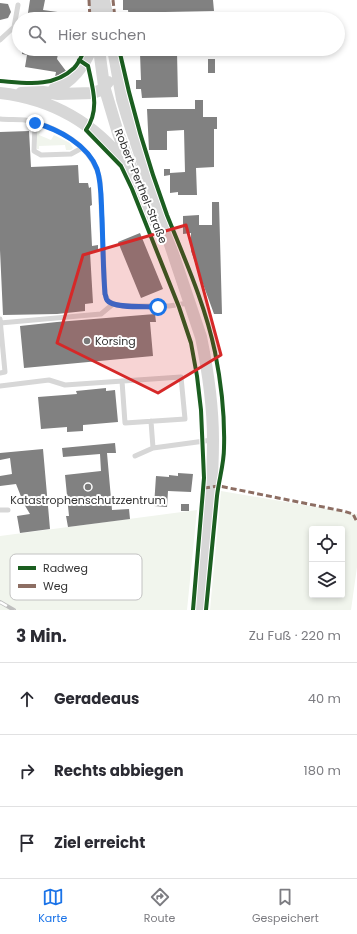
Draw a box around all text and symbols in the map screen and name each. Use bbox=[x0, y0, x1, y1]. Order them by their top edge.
search box bbox=[12, 12, 345, 56]
icon: search bbox=[26, 23, 48, 45]
text: Hier suchen bbox=[58, 24, 146, 45]
route end bbox=[26, 114, 44, 132]
street label: Robert-Perthel-Straße bbox=[111, 126, 171, 246]
route start bbox=[149, 298, 167, 316]
place label: Korsing bbox=[95, 333, 136, 349]
marker: Korsing bbox=[82, 336, 92, 346]
marker: Katastrophenschutzzentrum bbox=[83, 482, 93, 492]
place label: Katastrophenschutzzentrum bbox=[10, 492, 166, 508]
map controls bbox=[309, 526, 345, 598]
button: locate bbox=[309, 526, 345, 562]
legend bbox=[10, 554, 142, 600]
text: Radweg bbox=[43, 560, 88, 576]
button: layers bbox=[309, 562, 345, 598]
text: Weg bbox=[43, 578, 68, 594]
text: 3 Min. bbox=[16, 624, 67, 648]
text: Zu Fuß · 220 m bbox=[249, 626, 341, 645]
icon: ahead bbox=[16, 688, 38, 710]
text: Geradeaus bbox=[54, 688, 139, 709]
text: 40 m bbox=[308, 689, 341, 708]
icon: right bbox=[16, 760, 38, 782]
text: Rechts abbiegen bbox=[54, 760, 184, 781]
text: 180 m bbox=[304, 761, 341, 780]
icon: arrive bbox=[16, 832, 38, 854]
text: Ziel erreicht bbox=[54, 832, 145, 853]
tab: Karte bbox=[38, 886, 67, 927]
tab: Route bbox=[144, 886, 175, 927]
tab: Gespeichert bbox=[252, 886, 319, 927]

